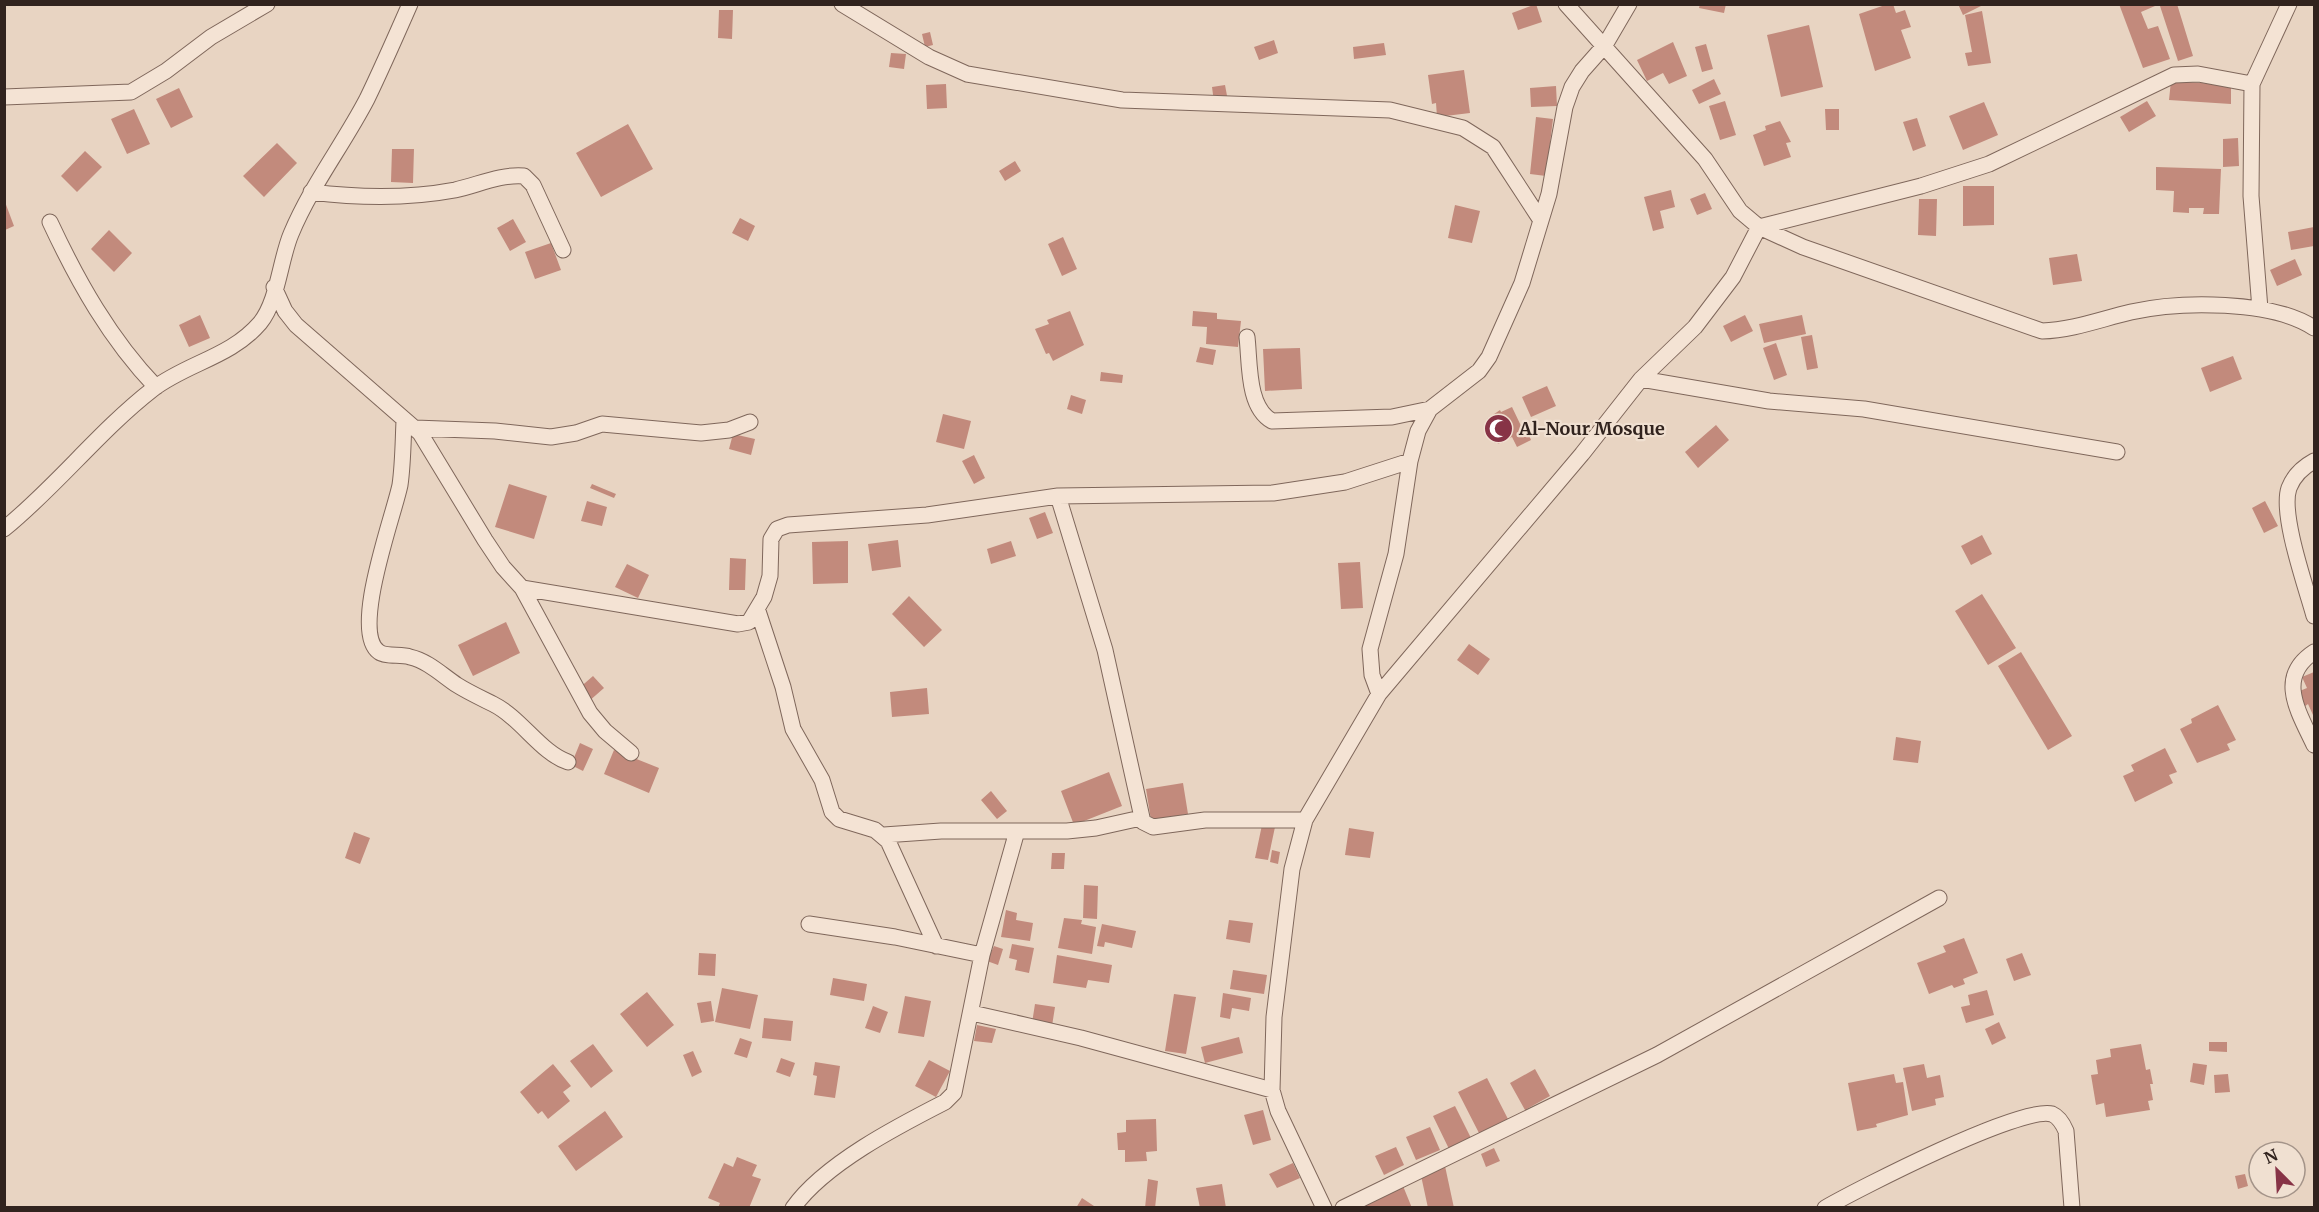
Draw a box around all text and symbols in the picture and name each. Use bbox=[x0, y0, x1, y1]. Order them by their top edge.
mosque icon: Al-Nour Mosque bbox=[1482, 413, 1514, 445]
place label: Al-Nour Mosque bbox=[1518, 417, 1665, 440]
north arrow bbox=[2247, 1140, 2307, 1200]
text: N bbox=[2261, 1144, 2281, 1168]

